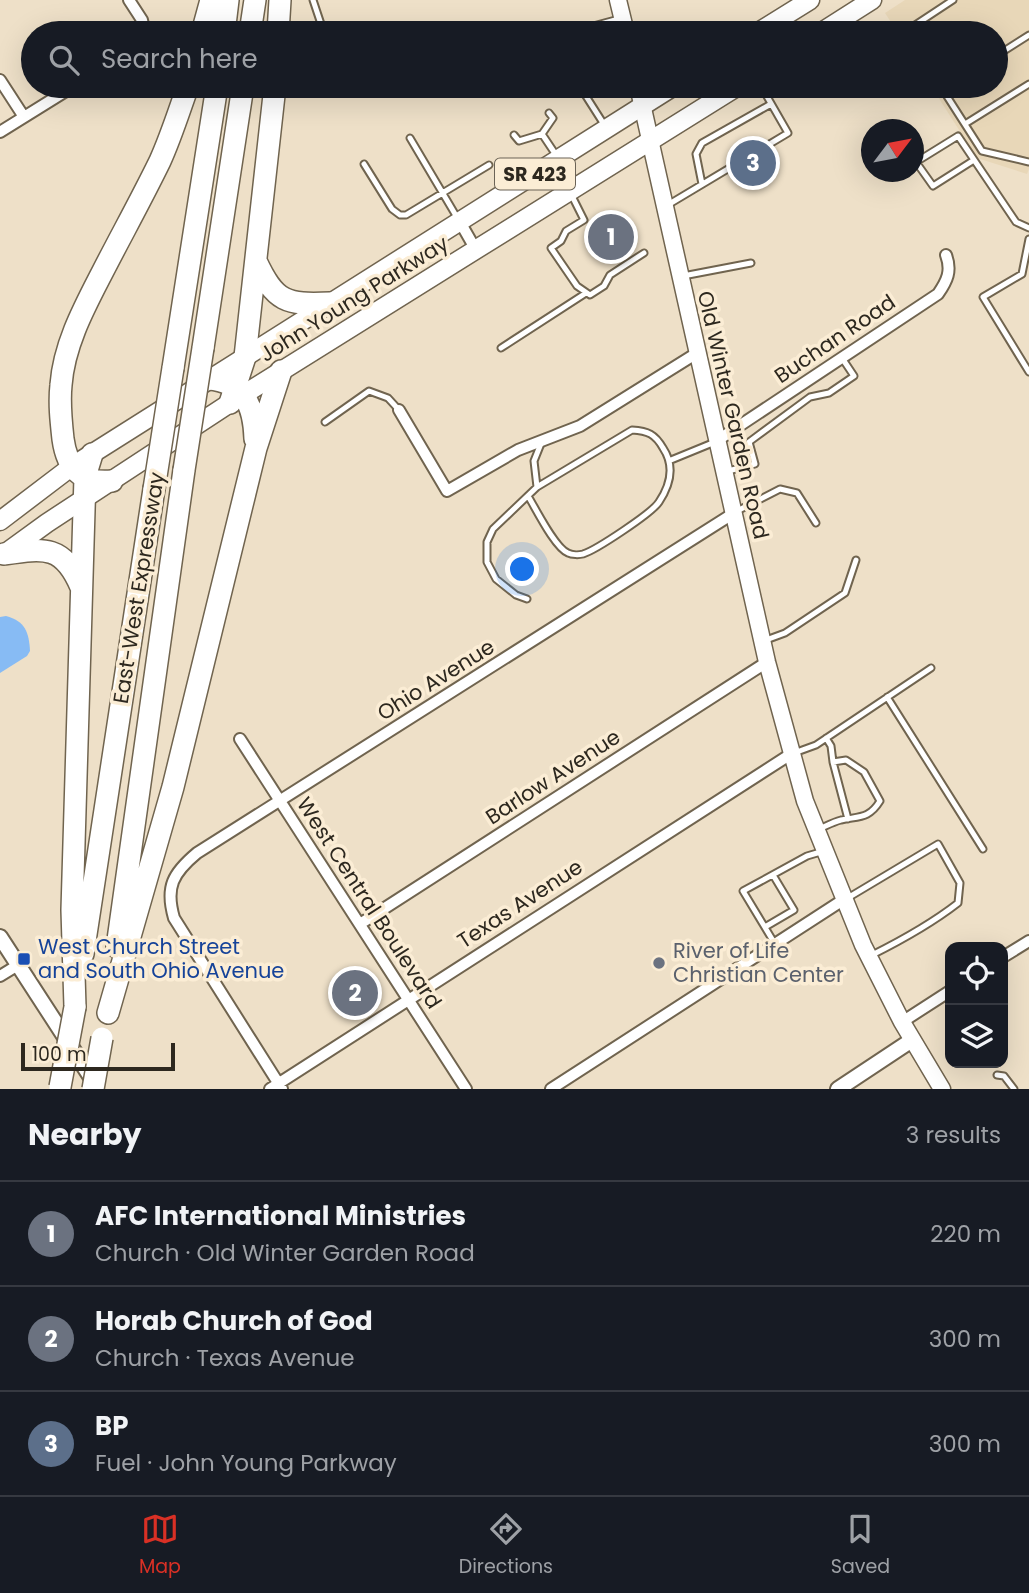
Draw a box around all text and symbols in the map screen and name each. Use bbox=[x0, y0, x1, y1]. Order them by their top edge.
search box bbox=[21, 21, 1008, 98]
icon: search bbox=[45, 41, 83, 79]
text: Search here bbox=[101, 41, 258, 77]
north arrow bbox=[861, 119, 924, 182]
pin: 3 bbox=[730, 137, 776, 189]
road number: SR 423 bbox=[495, 158, 575, 190]
pin: 1 bbox=[588, 211, 634, 263]
street label: John Young Parkway bbox=[254, 229, 454, 369]
street label: Buchan Road bbox=[768, 287, 901, 390]
street label: Old Winter Garden Road bbox=[691, 288, 776, 542]
street label: East-West Expressway bbox=[106, 470, 171, 706]
your location bbox=[505, 552, 539, 586]
street label: Ohio Avenue bbox=[372, 632, 500, 727]
street label: Barlow Avenue bbox=[480, 722, 626, 831]
street label: West Central Boulevard bbox=[290, 791, 449, 1014]
street label: Texas Avenue bbox=[451, 852, 588, 955]
place label: West Church Street and South Ohio Avenue bbox=[38, 932, 284, 985]
place label: River of Life Christian Center bbox=[673, 936, 844, 989]
map controls bbox=[945, 942, 1008, 1068]
button: locate bbox=[945, 942, 1008, 1005]
marker: West Church Street and South Ohio Avenue bbox=[16, 951, 32, 967]
marker: River of Life Christian Center bbox=[651, 955, 667, 971]
pin: 2 bbox=[332, 967, 378, 1019]
button: layers bbox=[945, 1005, 1008, 1068]
scale bar bbox=[21, 1040, 175, 1072]
text: 100 m bbox=[32, 1041, 87, 1068]
text: Nearby bbox=[28, 1113, 142, 1156]
text: 3 results bbox=[906, 1119, 1001, 1151]
text: AFC International Ministries bbox=[95, 1198, 466, 1234]
text: 1 bbox=[47, 1218, 55, 1250]
text: 220 m bbox=[930, 1218, 1001, 1250]
text: Church · Old Winter Garden Road bbox=[95, 1237, 475, 1269]
text: Horab Church of God bbox=[95, 1303, 373, 1339]
text: 2 bbox=[44, 1323, 58, 1355]
text: 300 m bbox=[929, 1323, 1001, 1355]
text: Church · Texas Avenue bbox=[95, 1342, 354, 1374]
text: BP bbox=[95, 1408, 128, 1444]
text: 3 bbox=[44, 1428, 58, 1460]
text: 300 m bbox=[929, 1428, 1001, 1460]
text: Fuel · John Young Parkway bbox=[95, 1447, 397, 1479]
tab: Map bbox=[139, 1510, 181, 1581]
tab: Directions bbox=[459, 1510, 553, 1581]
tab: Saved bbox=[831, 1510, 890, 1581]

